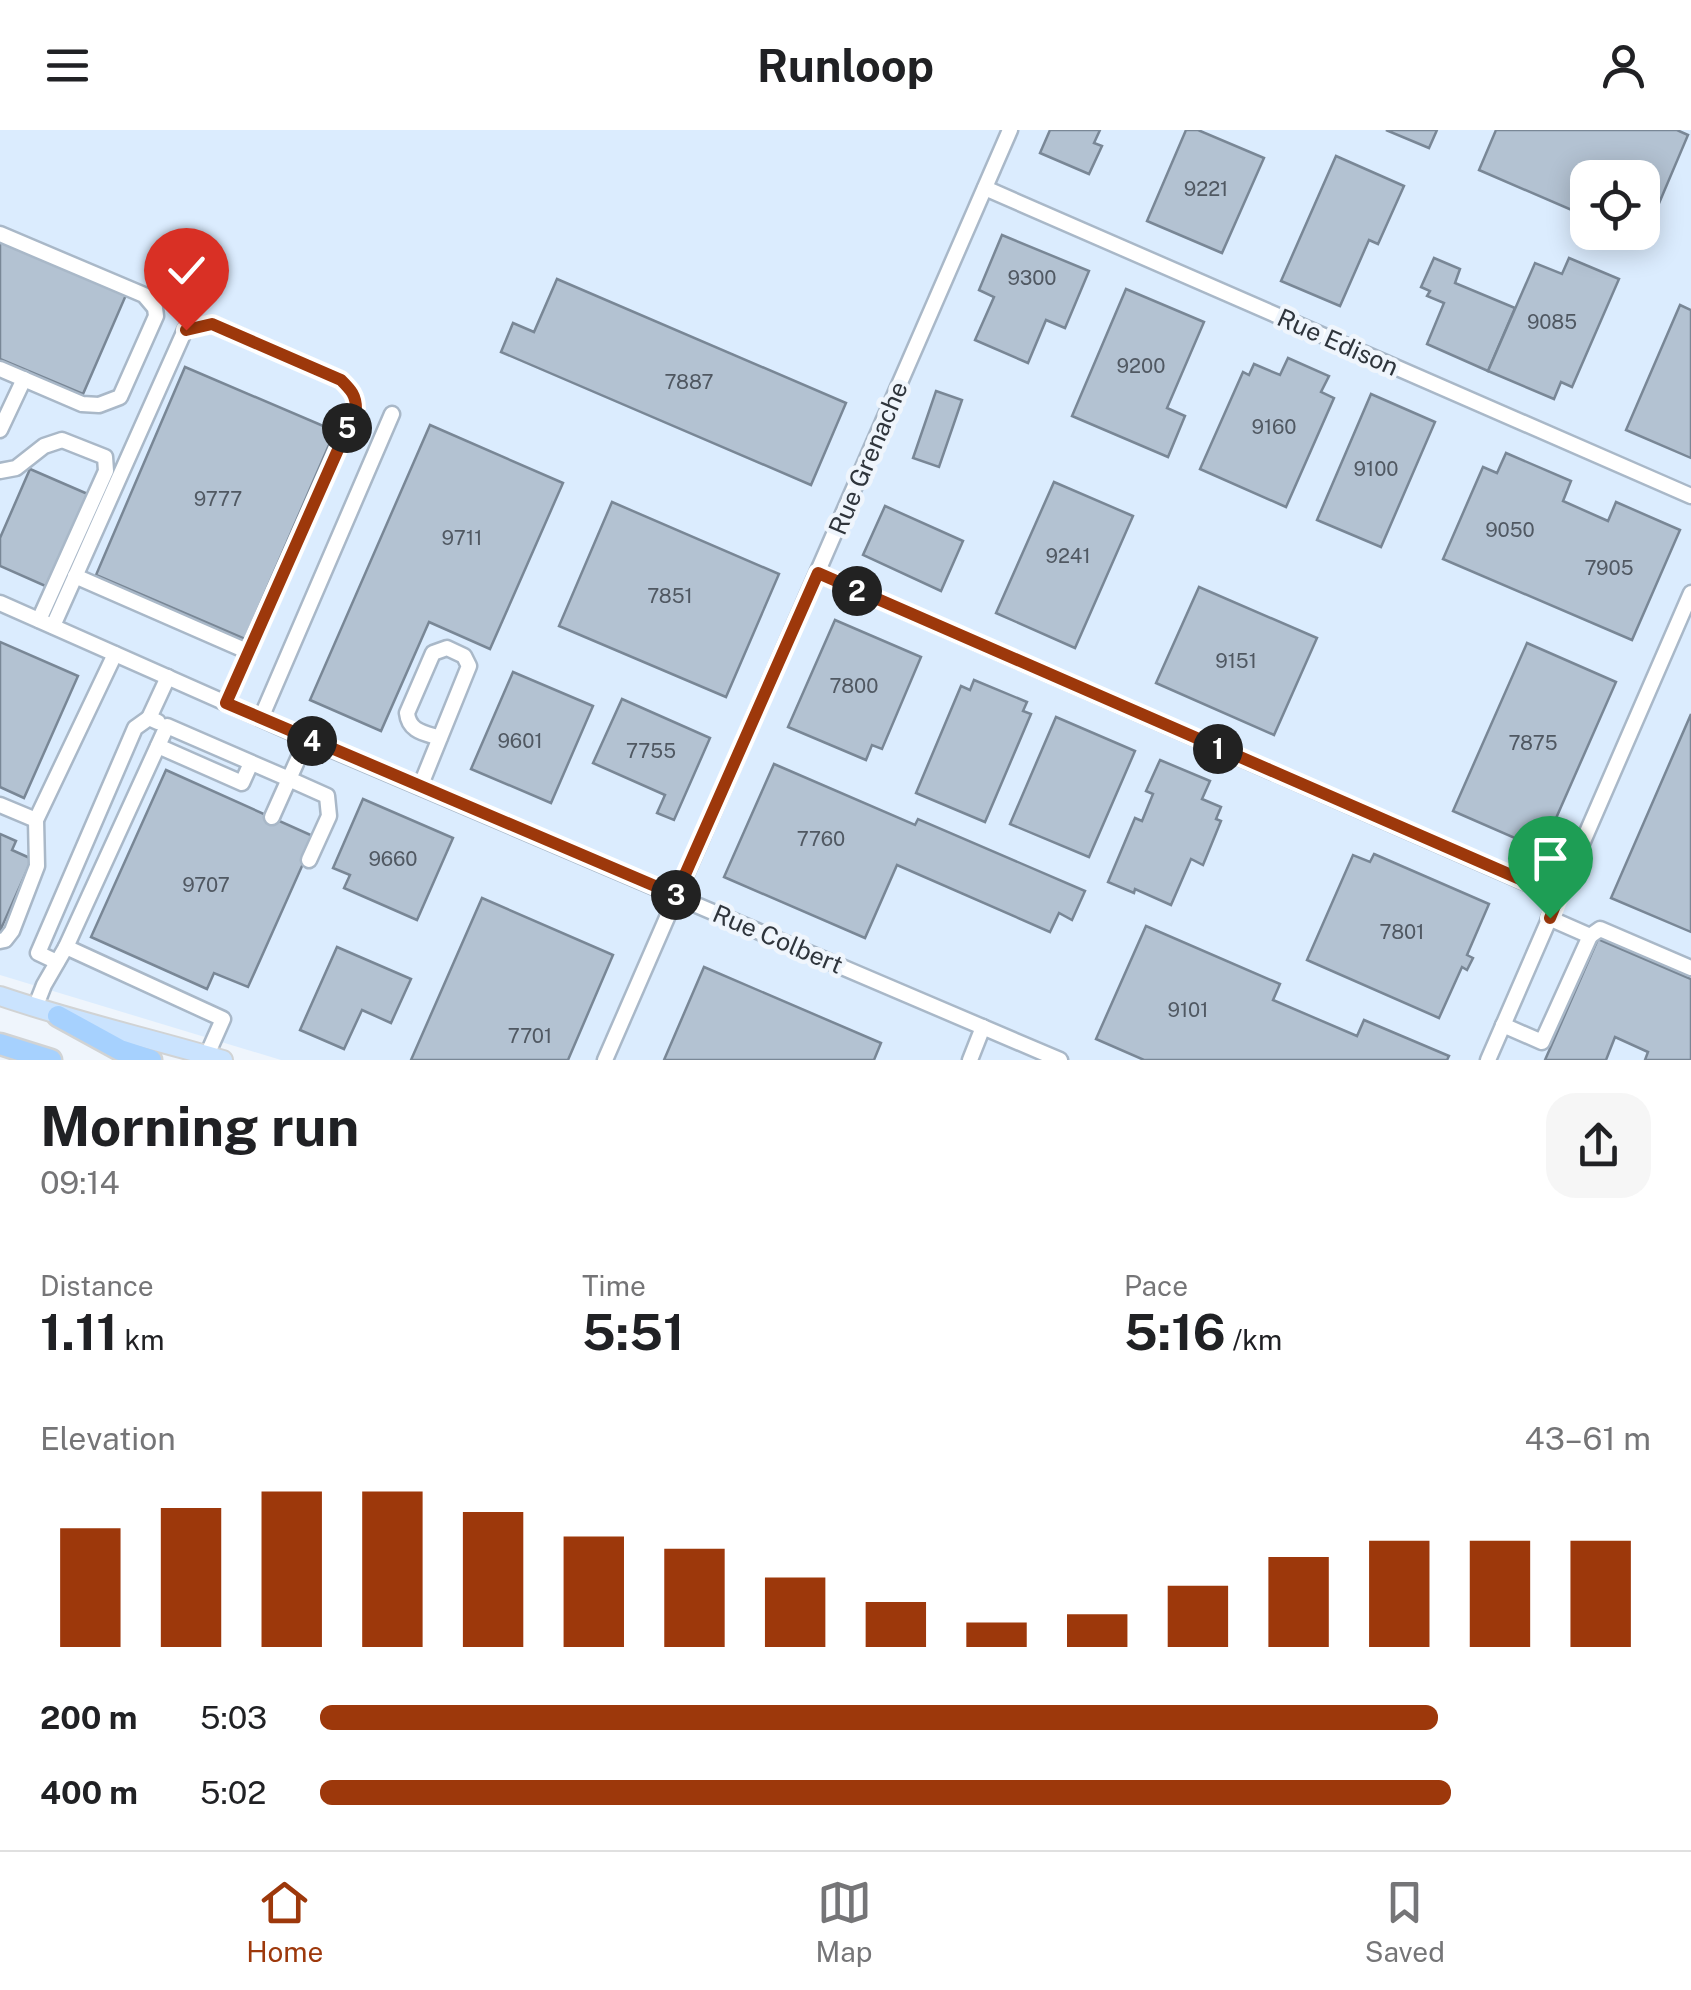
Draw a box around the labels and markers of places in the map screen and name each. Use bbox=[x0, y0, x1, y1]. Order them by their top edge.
pin bbox=[144, 228, 229, 331]
pin: 5 bbox=[322, 403, 372, 453]
pin: 2 bbox=[832, 566, 882, 616]
pin: 4 bbox=[287, 716, 337, 766]
pin: 1 bbox=[1193, 724, 1243, 774]
pin bbox=[1508, 816, 1593, 919]
pin: 3 bbox=[651, 870, 701, 920]

